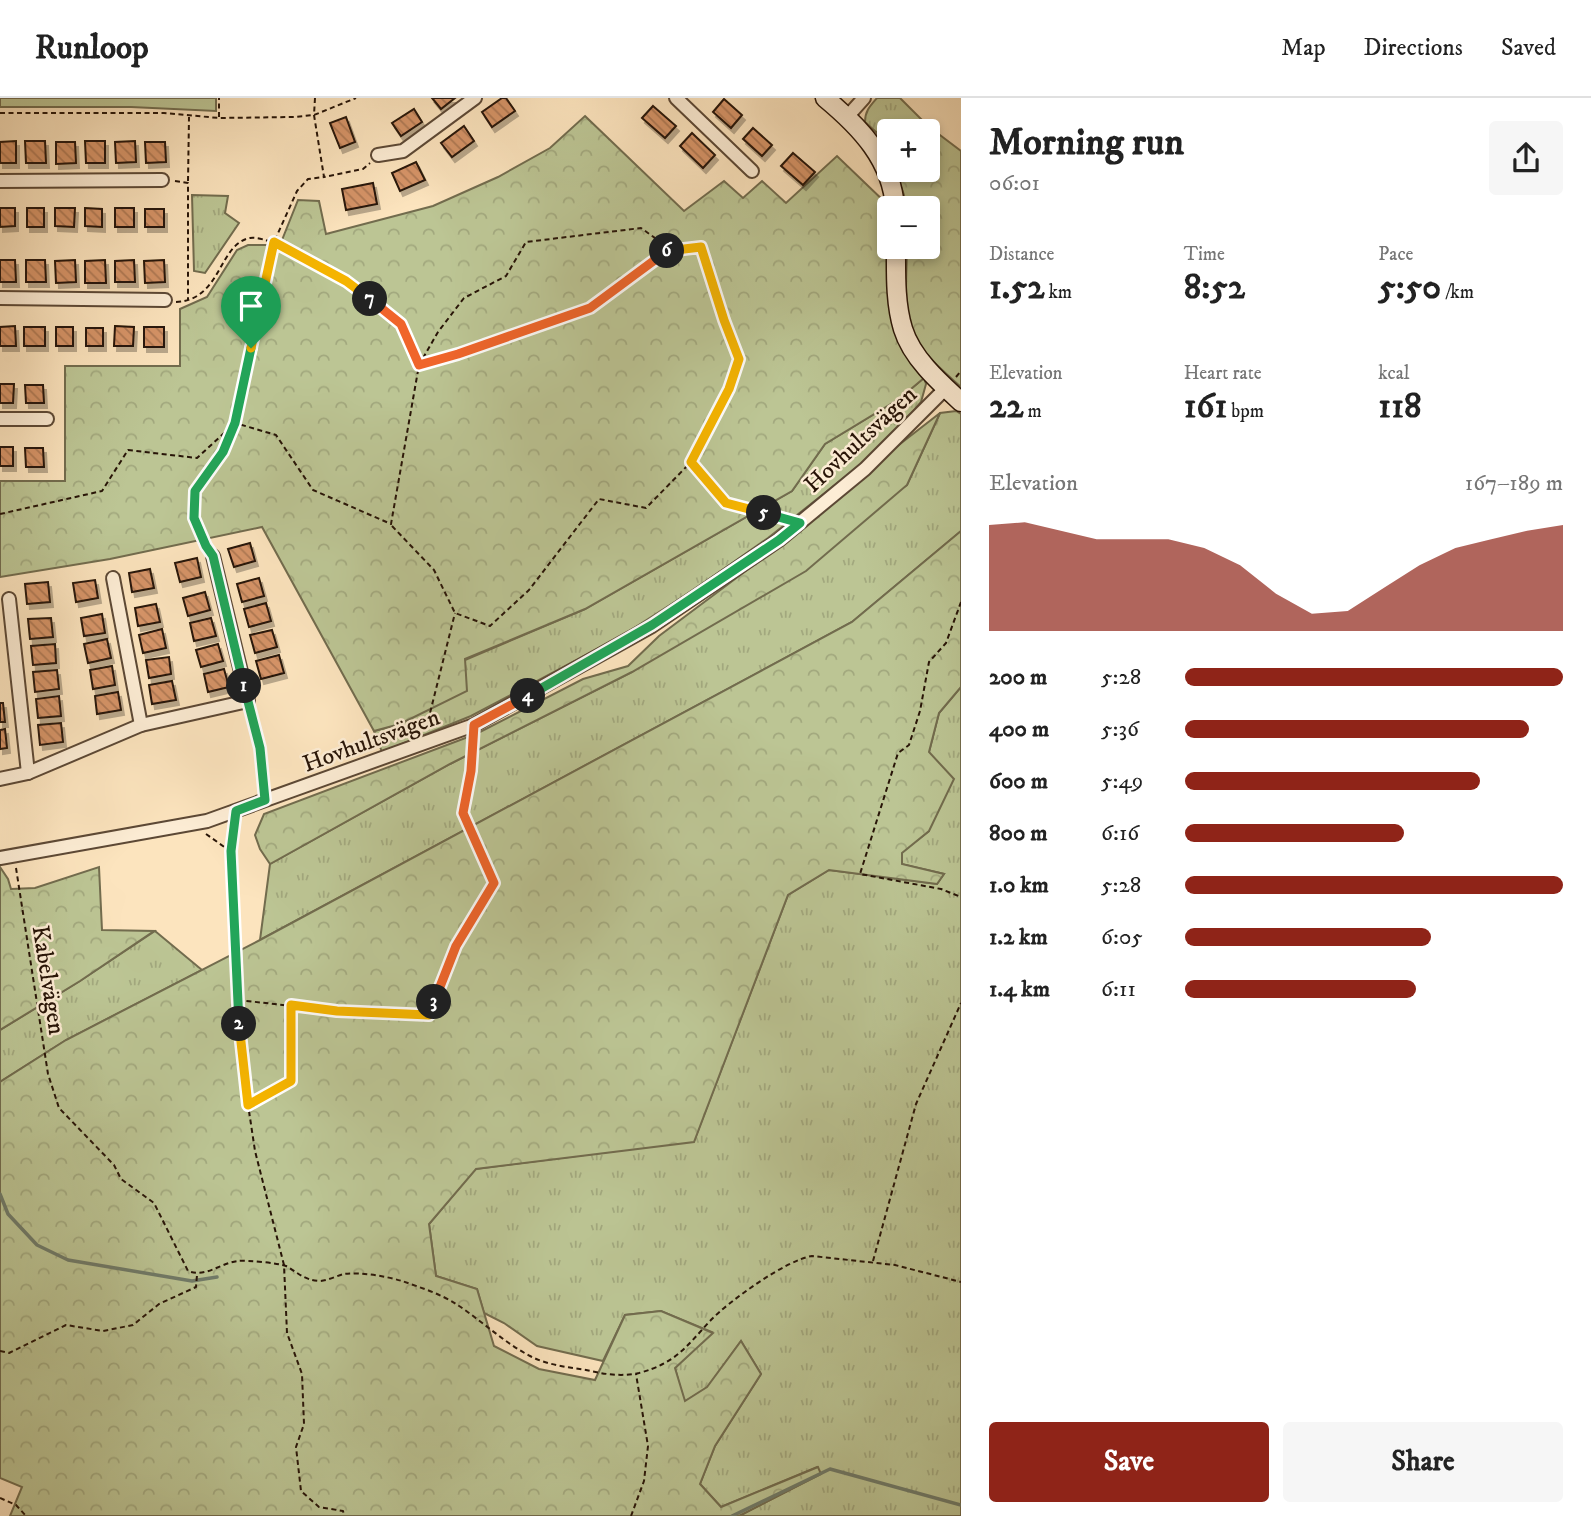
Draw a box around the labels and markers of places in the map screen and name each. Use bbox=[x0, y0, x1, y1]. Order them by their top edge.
pin: 6 bbox=[650, 234, 684, 268]
pin bbox=[221, 276, 281, 348]
pin: 7 bbox=[352, 282, 388, 316]
pin: 5 bbox=[746, 496, 782, 530]
pin: 1 bbox=[226, 668, 262, 704]
pin: 4 bbox=[510, 678, 546, 714]
pin: 3 bbox=[416, 984, 452, 1020]
pin: 2 bbox=[222, 1006, 256, 1042]

